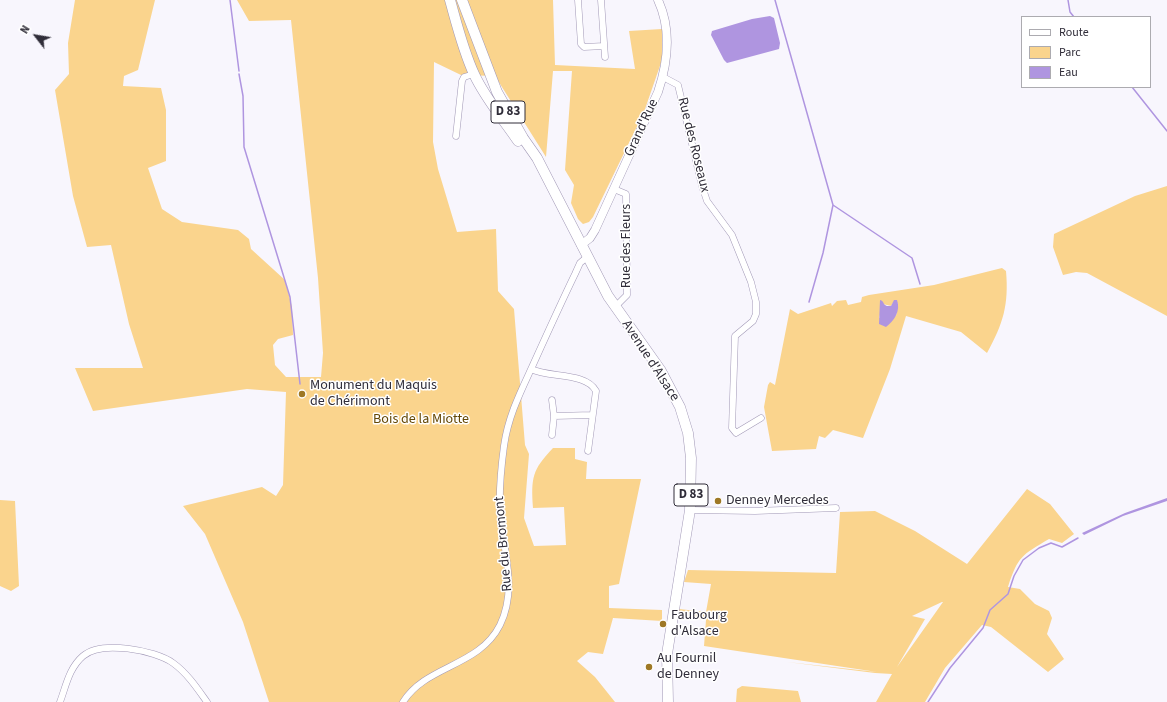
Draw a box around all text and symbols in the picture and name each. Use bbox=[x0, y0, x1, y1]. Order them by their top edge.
north arrow bbox=[16, 16, 56, 56]
legend bbox=[1021, 16, 1151, 88]
text: N bbox=[17, 23, 34, 37]
text: Route bbox=[1059, 24, 1089, 41]
text: Parc bbox=[1059, 44, 1081, 61]
text: Eau bbox=[1059, 64, 1078, 81]
street label: Rue des Roseaux bbox=[673, 96, 713, 194]
street label: Grand'Rue bbox=[621, 97, 663, 159]
road number: D 83 bbox=[491, 101, 525, 123]
street label: Rue des Fleurs bbox=[619, 204, 635, 288]
street label: Avenue d'Alsace bbox=[617, 317, 683, 405]
place label: Monument du Maquis de Chérimont bbox=[310, 378, 437, 410]
marker: Monument du Maquis de Chérimont bbox=[297, 389, 307, 399]
park label: Bois de la Miotte bbox=[373, 412, 469, 428]
road number: D 83 bbox=[674, 484, 708, 506]
place label: Denney Mercedes bbox=[726, 493, 829, 509]
street label: Rue du Bromont bbox=[491, 496, 517, 592]
marker: Denney Mercedes bbox=[713, 496, 723, 506]
place label: Faubourg d'Alsace bbox=[671, 608, 727, 640]
marker: Faubourg d'Alsace bbox=[658, 619, 668, 629]
place label: Au Fournil de Denney bbox=[657, 651, 719, 684]
marker: Au Fournil de Denney bbox=[644, 662, 654, 672]

